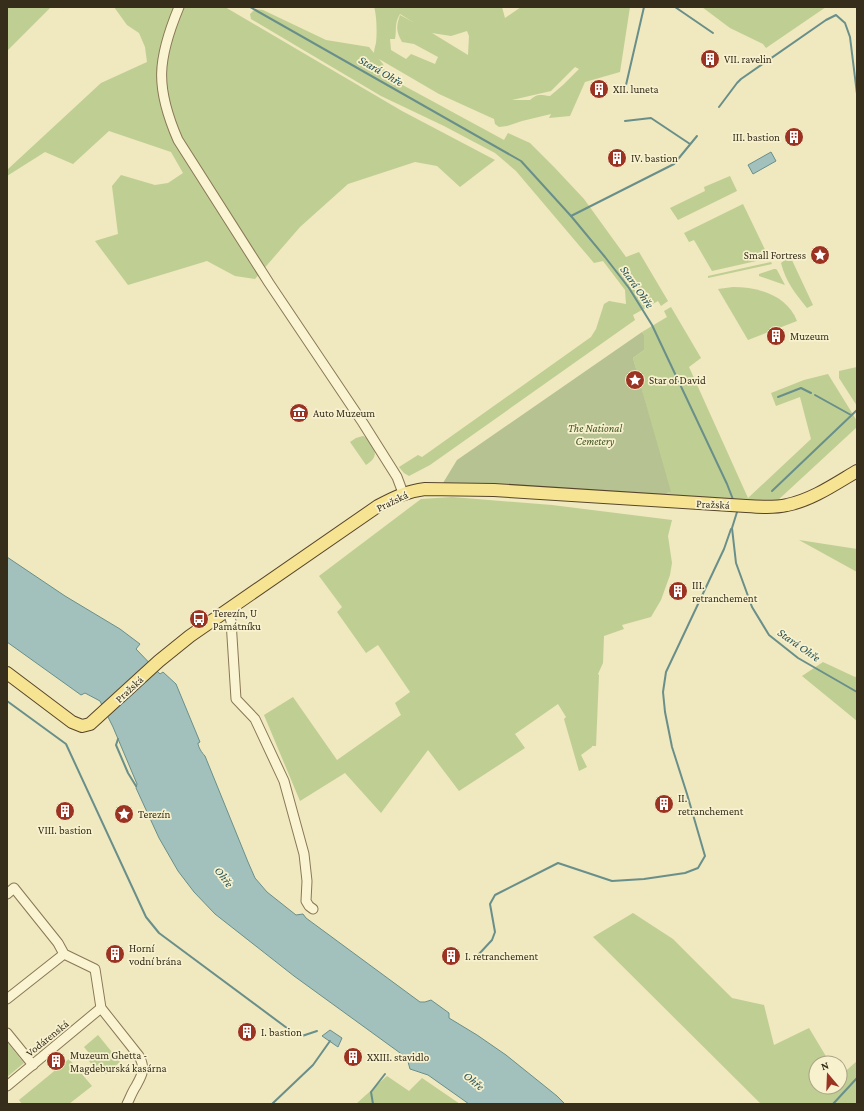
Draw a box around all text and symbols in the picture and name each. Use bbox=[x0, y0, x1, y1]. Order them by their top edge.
building icon: VII. ravelin bbox=[699, 48, 721, 70]
water label: Stará Ohře bbox=[356, 53, 406, 90]
place label: VII. ravelin bbox=[724, 53, 772, 65]
building icon: XII. luneta bbox=[588, 78, 610, 100]
place label: XII. luneta bbox=[613, 83, 659, 95]
building icon: III. bastion bbox=[783, 126, 805, 148]
place label: III. bastion bbox=[732, 131, 780, 143]
building icon: IV. bastion bbox=[606, 147, 628, 169]
place label: IV. bastion bbox=[631, 152, 678, 164]
place icon: Small Fortress bbox=[809, 244, 831, 266]
place label: Small Fortress bbox=[744, 249, 806, 261]
water label: Stará Ohře bbox=[617, 263, 657, 311]
building icon: Muzeum bbox=[765, 325, 787, 347]
place label: Muzeum bbox=[790, 330, 829, 342]
place icon: Star of David bbox=[624, 369, 646, 391]
place label: Star of David bbox=[649, 374, 706, 386]
museum icon: Auto Muzeum bbox=[288, 402, 310, 424]
place label: Auto Muzeum bbox=[313, 407, 375, 419]
park label: The National Cemetery bbox=[568, 422, 622, 448]
street label: Pražská bbox=[374, 488, 410, 514]
street label: Pražská bbox=[696, 497, 730, 511]
place label: III. retranchement bbox=[692, 579, 758, 604]
building icon: III. retranchement bbox=[667, 580, 689, 602]
place label: Terezín, U Památníku bbox=[213, 607, 261, 632]
bus stop icon: Terezín, U Památníku bbox=[188, 608, 210, 630]
water label: Stará Ohře bbox=[775, 625, 823, 665]
street label: Pražská bbox=[113, 673, 145, 705]
place label: II. retranchement bbox=[678, 792, 744, 817]
building icon: II. retranchement bbox=[653, 793, 675, 815]
building icon: VIII. bastion bbox=[54, 800, 76, 822]
place icon: Terezín bbox=[113, 803, 135, 825]
place label: Terezín bbox=[138, 808, 170, 820]
place label: VIII. bastion bbox=[38, 824, 92, 836]
water label: Ohře bbox=[212, 864, 237, 891]
place label: Horní vodní brána bbox=[128, 942, 182, 967]
building icon: Horní vodní brána bbox=[104, 943, 126, 965]
building icon: I. retranchement bbox=[440, 945, 462, 967]
place label: I. retranchement bbox=[465, 950, 539, 962]
street label: Vodárenská bbox=[23, 1017, 71, 1059]
building icon: I. bastion bbox=[236, 1021, 258, 1043]
place label: I. bastion bbox=[261, 1026, 302, 1038]
building icon: XXIII. stavidlo bbox=[342, 1046, 364, 1068]
place label: Muzeum Ghetta - Magdeburská kasárna bbox=[70, 1049, 167, 1075]
building icon: Muzeum Ghetta - Magdeburská kasárna bbox=[45, 1050, 67, 1072]
place label: XXIII. stavidlo bbox=[367, 1051, 430, 1063]
north arrow bbox=[808, 1055, 848, 1095]
text: N bbox=[819, 1058, 831, 1072]
water label: Ohře bbox=[461, 1068, 487, 1094]

